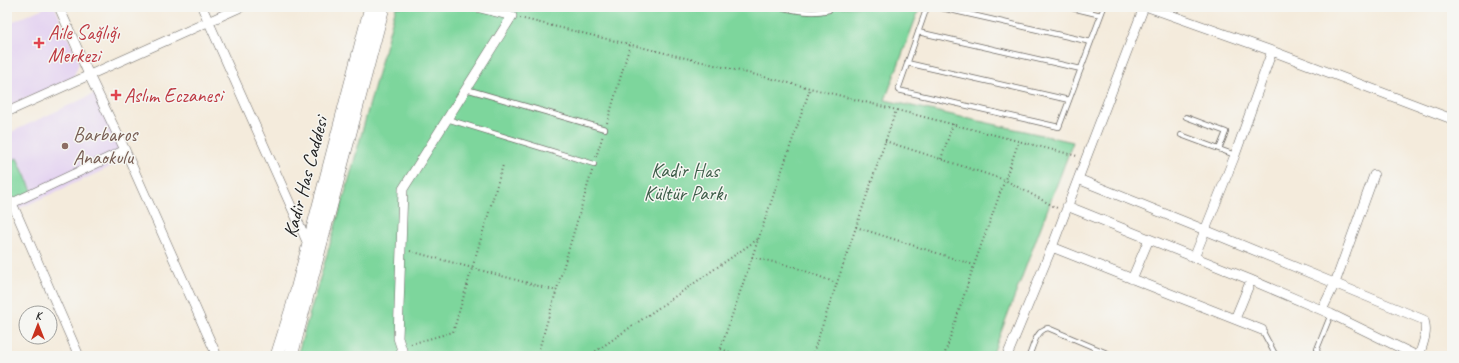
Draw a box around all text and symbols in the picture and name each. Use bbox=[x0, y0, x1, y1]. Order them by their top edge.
place label: Aile Sağlığı Merkezi bbox=[48, 20, 121, 68]
marker: Aile Sağlığı Merkezi bbox=[33, 37, 45, 49]
place label: Aslım Eczanesi bbox=[124, 83, 225, 108]
marker: Aslım Eczanesi bbox=[111, 90, 121, 100]
street label: Kadir Has Caddesi bbox=[277, 112, 334, 240]
place label: Barbaros Anaokulu bbox=[73, 122, 139, 170]
marker: Barbaros Anaokulu bbox=[60, 141, 70, 151]
park label: Kadir Has Kültür Parkı bbox=[644, 158, 727, 206]
north arrow bbox=[18, 305, 58, 345]
text: K bbox=[35, 308, 43, 322]

